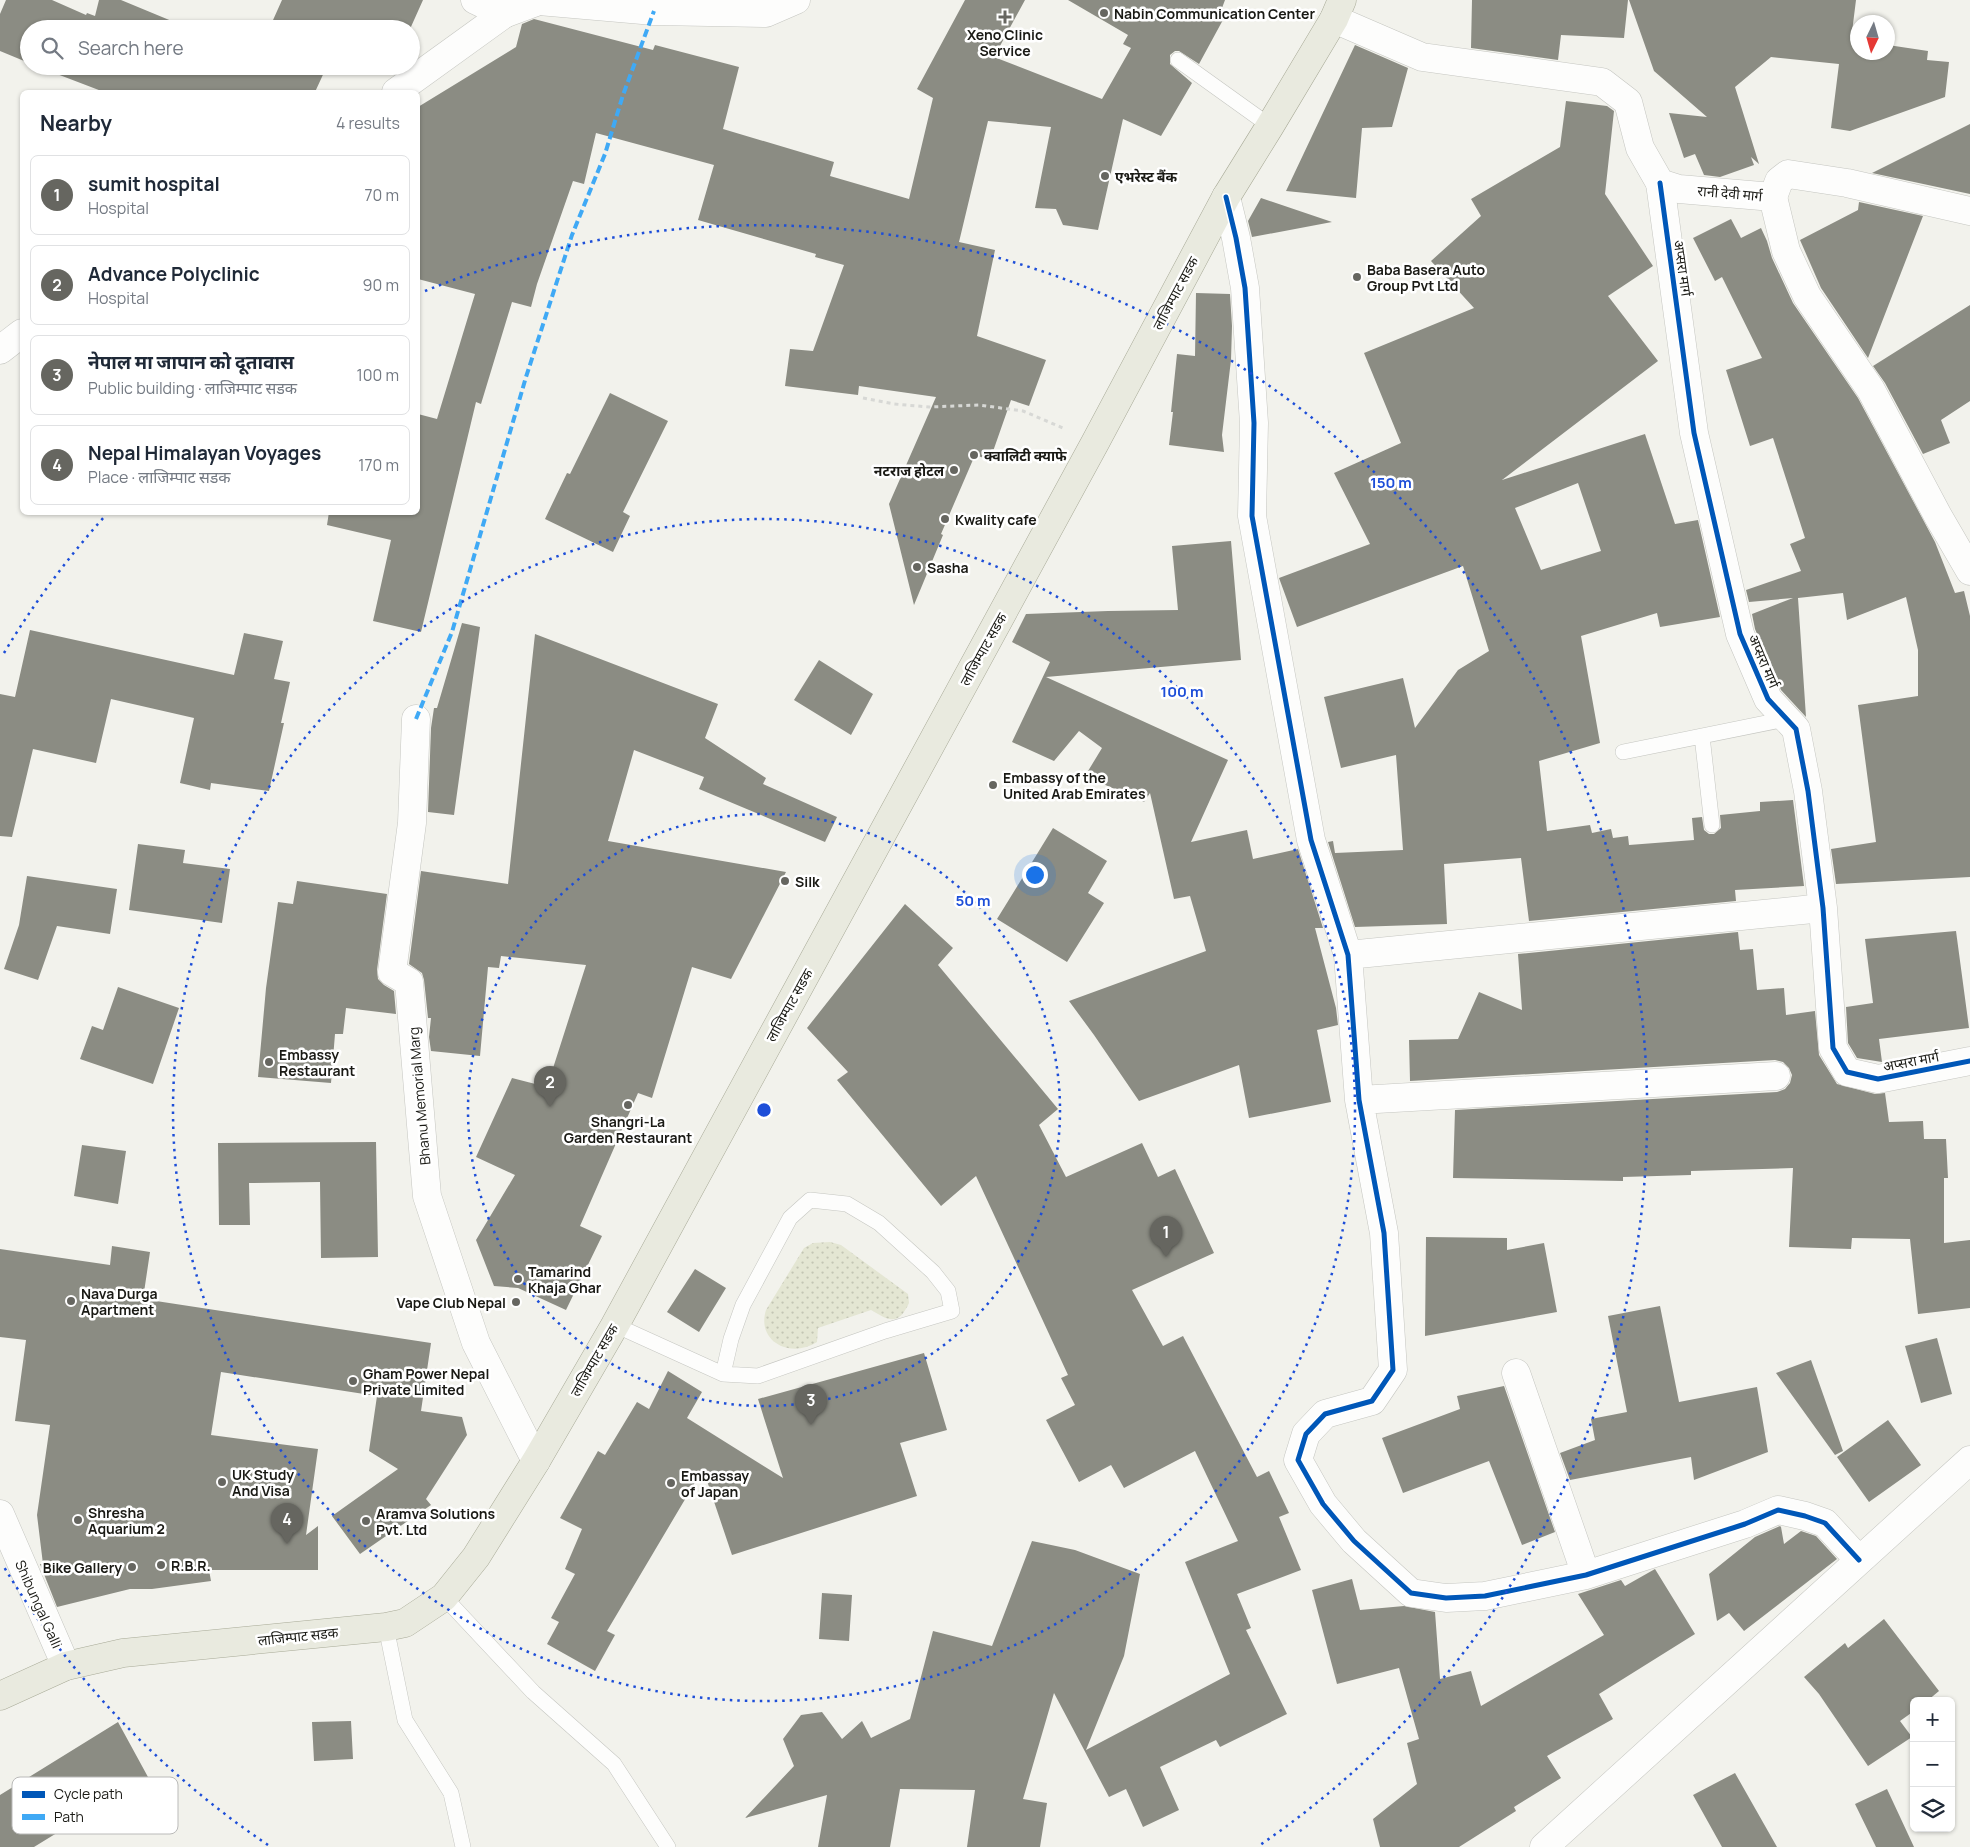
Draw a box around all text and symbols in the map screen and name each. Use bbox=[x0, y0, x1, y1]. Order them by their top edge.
place label: Nabin Communication Center bbox=[1114, 4, 1315, 23]
marker: Nabin Communication Center bbox=[1098, 7, 1110, 19]
marker: Xeno Clinic Service bbox=[998, 10, 1012, 24]
north arrow bbox=[1850, 15, 1895, 60]
search box bbox=[20, 20, 420, 75]
place label: Xeno Clinic Service bbox=[967, 25, 1043, 60]
icon: search bbox=[38, 34, 66, 62]
text: Search here bbox=[78, 35, 184, 61]
text: Nearby bbox=[40, 109, 112, 137]
text: 4 results bbox=[336, 112, 400, 134]
place label: एभरेस्ट बैंक bbox=[1115, 167, 1178, 186]
marker: एभरेस्ट बैंक bbox=[1099, 170, 1111, 182]
text: sumit hospital bbox=[88, 171, 220, 197]
street label: रानी देवी मार्ग bbox=[1697, 181, 1764, 205]
text: 1 bbox=[53, 184, 61, 206]
text: 70 m bbox=[364, 184, 399, 206]
text: Hospital bbox=[88, 197, 149, 219]
street label: अप्सरा मार्ग bbox=[1670, 239, 1697, 298]
street label: लाजिम्पाट सडक bbox=[1148, 253, 1202, 333]
place label: Baba Basera Auto Group Pvt Ltd bbox=[1367, 260, 1485, 295]
text: Advance Polyclinic bbox=[88, 261, 260, 287]
marker: Baba Basera Auto Group Pvt Ltd bbox=[1351, 271, 1363, 283]
text: 2 bbox=[52, 274, 62, 296]
text: 90 m bbox=[363, 274, 399, 296]
text: Hospital bbox=[88, 287, 149, 309]
text: नेपाल मा जापान को दूतावास bbox=[88, 349, 294, 375]
text: 3 bbox=[52, 364, 62, 386]
text: 100 m bbox=[356, 364, 399, 386]
text: Public building · लाजिम्पाट सडक bbox=[88, 377, 297, 399]
text: Nepal Himalayan Voyages bbox=[88, 440, 321, 466]
place label: क्वालिटी क्याफे bbox=[984, 446, 1067, 465]
marker: क्वालिटी क्याफे bbox=[968, 449, 980, 461]
text: 4 bbox=[52, 454, 62, 476]
text: 170 m bbox=[358, 454, 399, 476]
place label: नटराज होटल bbox=[874, 461, 945, 480]
marker: नटराज होटल bbox=[948, 464, 960, 476]
text: Place · लाजिम्पाट सडक bbox=[88, 466, 231, 488]
text: 150 m bbox=[1370, 472, 1412, 493]
place label: Kwality cafe bbox=[955, 510, 1037, 529]
marker: Kwality cafe bbox=[939, 513, 951, 525]
place label: Sasha bbox=[927, 558, 969, 577]
marker: Sasha bbox=[911, 561, 923, 573]
street label: लाजिम्पाट सडक bbox=[955, 609, 1011, 689]
street label: अप्सरा मार्ग bbox=[1744, 631, 1784, 692]
text: 100 m bbox=[1161, 681, 1203, 702]
place label: Embassy of the United Arab Emirates bbox=[1003, 768, 1146, 803]
marker: Embassy of the United Arab Emirates bbox=[987, 779, 999, 791]
your location bbox=[1022, 862, 1048, 888]
place label: Silk bbox=[795, 872, 820, 891]
marker: Silk bbox=[779, 875, 791, 887]
text: 50 m bbox=[955, 890, 991, 911]
street label: लाजिम्पाट सडक bbox=[761, 965, 817, 1045]
street label: Bhanu Memorial Marg bbox=[403, 1026, 435, 1166]
place label: Embassy Restaurant bbox=[279, 1045, 355, 1080]
street label: अप्सरा मार्ग bbox=[1881, 1046, 1942, 1076]
marker: Embassy Restaurant bbox=[263, 1056, 275, 1068]
pin: 2 bbox=[534, 1066, 566, 1107]
marker: Shangri-La Garden Restaurant bbox=[622, 1099, 634, 1111]
centre of rings bbox=[755, 1101, 773, 1119]
place label: Shangri-La Garden Restaurant bbox=[564, 1112, 692, 1147]
pin: 1 bbox=[1150, 1216, 1182, 1257]
place label: Tamarind Khaja Ghar bbox=[528, 1262, 602, 1297]
marker: Tamarind Khaja Ghar bbox=[512, 1273, 524, 1285]
place label: Nava Durga Apartment bbox=[81, 1284, 158, 1319]
place label: Vape Club Nepal bbox=[396, 1293, 506, 1312]
marker: Nava Durga Apartment bbox=[65, 1295, 77, 1307]
marker: Vape Club Nepal bbox=[510, 1296, 522, 1308]
street label: लाजिम्पाट सडक bbox=[566, 1320, 623, 1400]
place label: Gham Power Nepal Private Limited bbox=[363, 1364, 489, 1399]
marker: Gham Power Nepal Private Limited bbox=[347, 1375, 359, 1387]
pin: 3 bbox=[795, 1384, 827, 1425]
place label: UK Study And Visa bbox=[232, 1465, 294, 1500]
place label: Embassay of Japan bbox=[681, 1466, 749, 1501]
marker: UK Study And Visa bbox=[216, 1476, 228, 1488]
marker: Embassay of Japan bbox=[665, 1477, 677, 1489]
place label: Shresha Aquarium 2 bbox=[88, 1503, 165, 1538]
pin: 4 bbox=[271, 1503, 303, 1544]
place label: Aramva Solutions Pvt. Ltd bbox=[376, 1504, 496, 1539]
marker: Shresha Aquarium 2 bbox=[72, 1514, 84, 1526]
marker: Aramva Solutions Pvt. Ltd bbox=[360, 1515, 372, 1527]
place label: R.B.R. bbox=[171, 1556, 211, 1575]
street label: Shibungal Galli bbox=[11, 1557, 67, 1651]
place label: Bike Gallery bbox=[43, 1558, 122, 1577]
marker: R.B.R. bbox=[155, 1559, 167, 1571]
marker: Bike Gallery bbox=[126, 1561, 138, 1573]
street label: लाजिम्पाट सडक bbox=[257, 1622, 339, 1650]
map controls bbox=[1910, 1697, 1955, 1832]
button: + bbox=[1910, 1697, 1955, 1742]
button: − bbox=[1910, 1742, 1955, 1787]
legend bbox=[12, 1777, 178, 1834]
text: Cycle path bbox=[54, 1784, 123, 1803]
button: layers bbox=[1910, 1787, 1955, 1832]
text: Path bbox=[54, 1807, 84, 1826]

